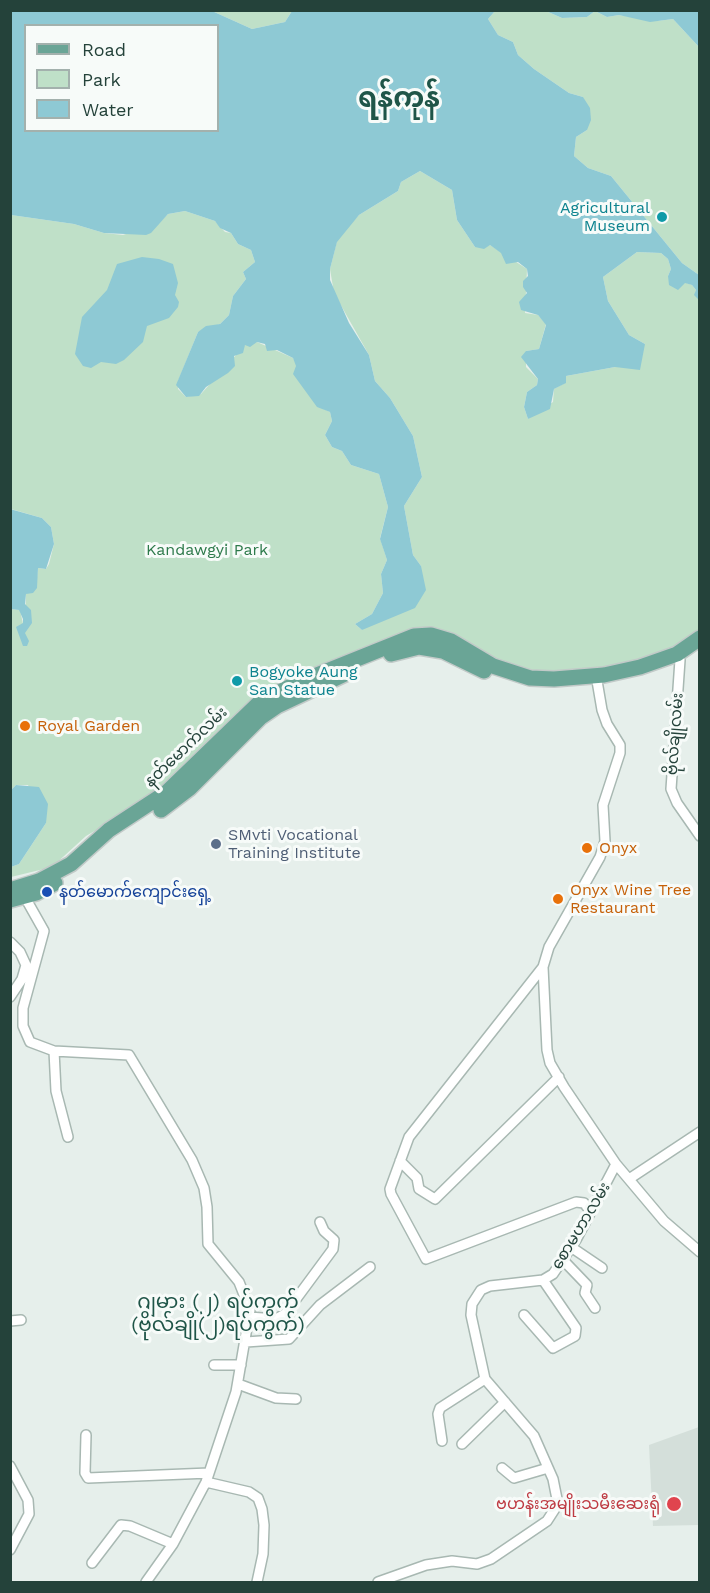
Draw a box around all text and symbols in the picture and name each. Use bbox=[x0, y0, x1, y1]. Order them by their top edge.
legend bbox=[24, 24, 219, 132]
text: Road bbox=[82, 39, 126, 60]
text: Park bbox=[82, 69, 121, 90]
district label: ရန်ကုန် bbox=[358, 82, 440, 116]
text: Water bbox=[82, 99, 134, 120]
place label: Agricultural Museum bbox=[560, 198, 650, 236]
marker: Agricultural Museum bbox=[655, 210, 669, 224]
park label: Kandawgyi Park bbox=[146, 540, 268, 560]
place label: Bogyoke Aung San Statue bbox=[249, 662, 358, 700]
marker: Bogyoke Aung San Statue bbox=[230, 674, 244, 688]
street label: ဗိုလ်ချိုလမ်း bbox=[663, 692, 687, 776]
street label: နတ်မောက်လမ်း bbox=[141, 703, 231, 791]
place label: Royal Garden bbox=[37, 716, 140, 736]
marker: Royal Garden bbox=[18, 719, 32, 733]
place label: SMvti Vocational Training Institute bbox=[228, 825, 361, 863]
marker: SMvti Vocational Training Institute bbox=[209, 837, 223, 851]
place label: Onyx bbox=[599, 838, 637, 858]
marker: Onyx bbox=[580, 841, 594, 855]
place label: Onyx Wine Tree Restaurant bbox=[570, 880, 691, 918]
place label: နတ်မောက်ကျောင်းရှေ့ bbox=[59, 882, 211, 902]
marker: နတ်မောက်ကျောင်းရှေ့ bbox=[40, 885, 54, 899]
marker: Onyx Wine Tree Restaurant bbox=[551, 892, 565, 906]
street label: စောမဟာလမ်း bbox=[547, 1179, 615, 1273]
district label: ဂျမား (၂) ရပ်ကွက် (ဗိုလ်ချို(၂)ရပ်ကွက်) bbox=[131, 1290, 305, 1337]
place label: ဗဟန်းအမျိုးသမီးဆေးရုံ bbox=[496, 1494, 660, 1514]
marker: ဗဟန်းအမျိုးသမီးဆေးရုံ bbox=[665, 1495, 683, 1513]

